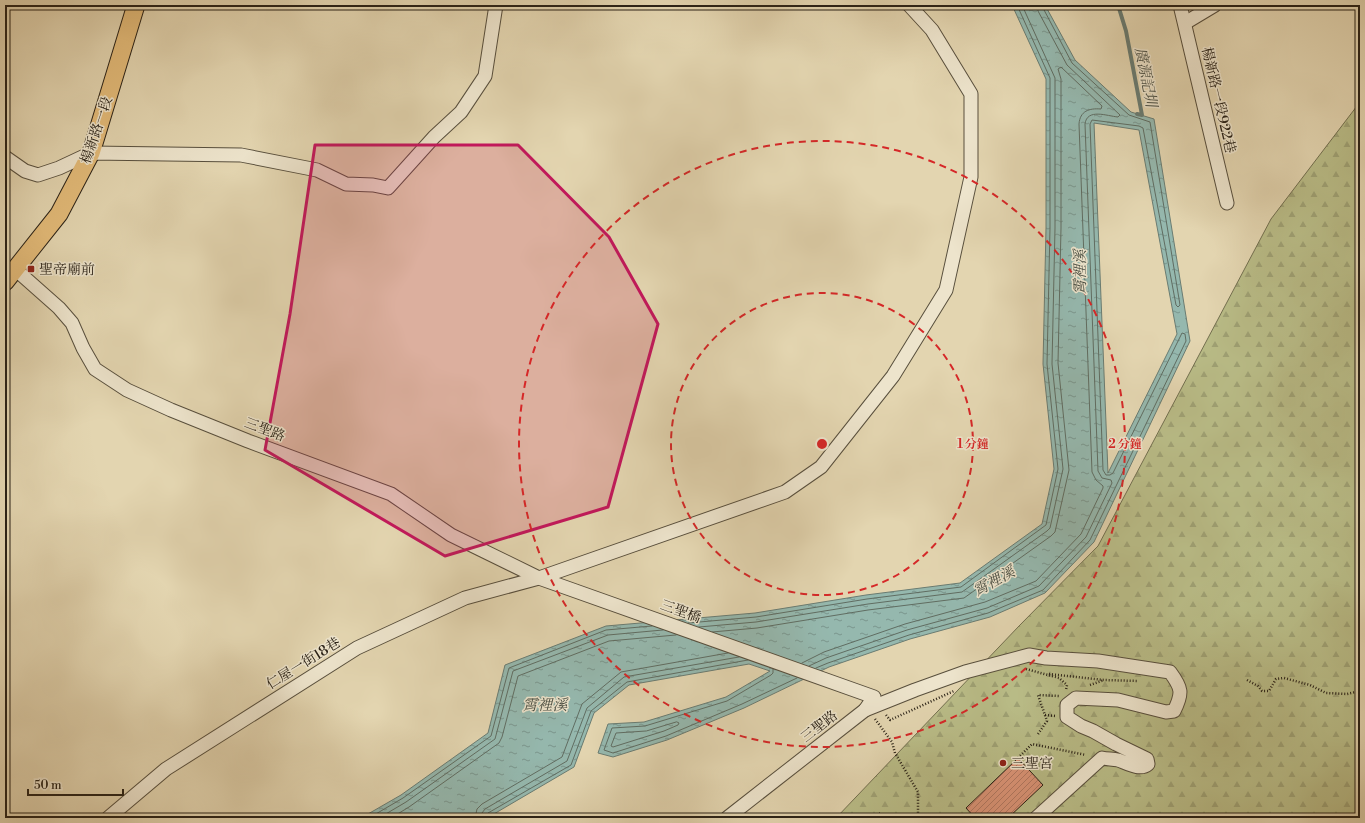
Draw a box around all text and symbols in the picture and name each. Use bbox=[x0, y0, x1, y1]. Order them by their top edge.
street label: 楊新路一段922巷 bbox=[1197, 45, 1239, 155]
water label: 廣源記圳 bbox=[1130, 46, 1161, 111]
street label: 楊新路一段 bbox=[77, 94, 117, 166]
water label: 霄裡溪 bbox=[1071, 248, 1090, 295]
place label: 聖帝廟前 bbox=[39, 261, 95, 279]
marker: 聖帝廟前 bbox=[26, 264, 36, 274]
street label: 三聖路 bbox=[242, 414, 287, 446]
centre of rings bbox=[815, 437, 829, 451]
text: 1 分鐘 bbox=[957, 437, 989, 452]
text: 2 分鐘 bbox=[1108, 437, 1142, 452]
water label: 霄裡溪 bbox=[970, 561, 1020, 601]
street label: 三聖橋 bbox=[658, 596, 703, 628]
street label: 仁屋一街18巷 bbox=[263, 634, 344, 694]
water label: 霄裡溪 bbox=[522, 696, 569, 715]
street label: 三聖路 bbox=[798, 707, 842, 747]
place label: 三聖宮 bbox=[1011, 755, 1053, 773]
marker: 三聖宮 bbox=[998, 758, 1008, 768]
scale bar bbox=[28, 771, 123, 797]
text: 50 m bbox=[34, 778, 62, 793]

